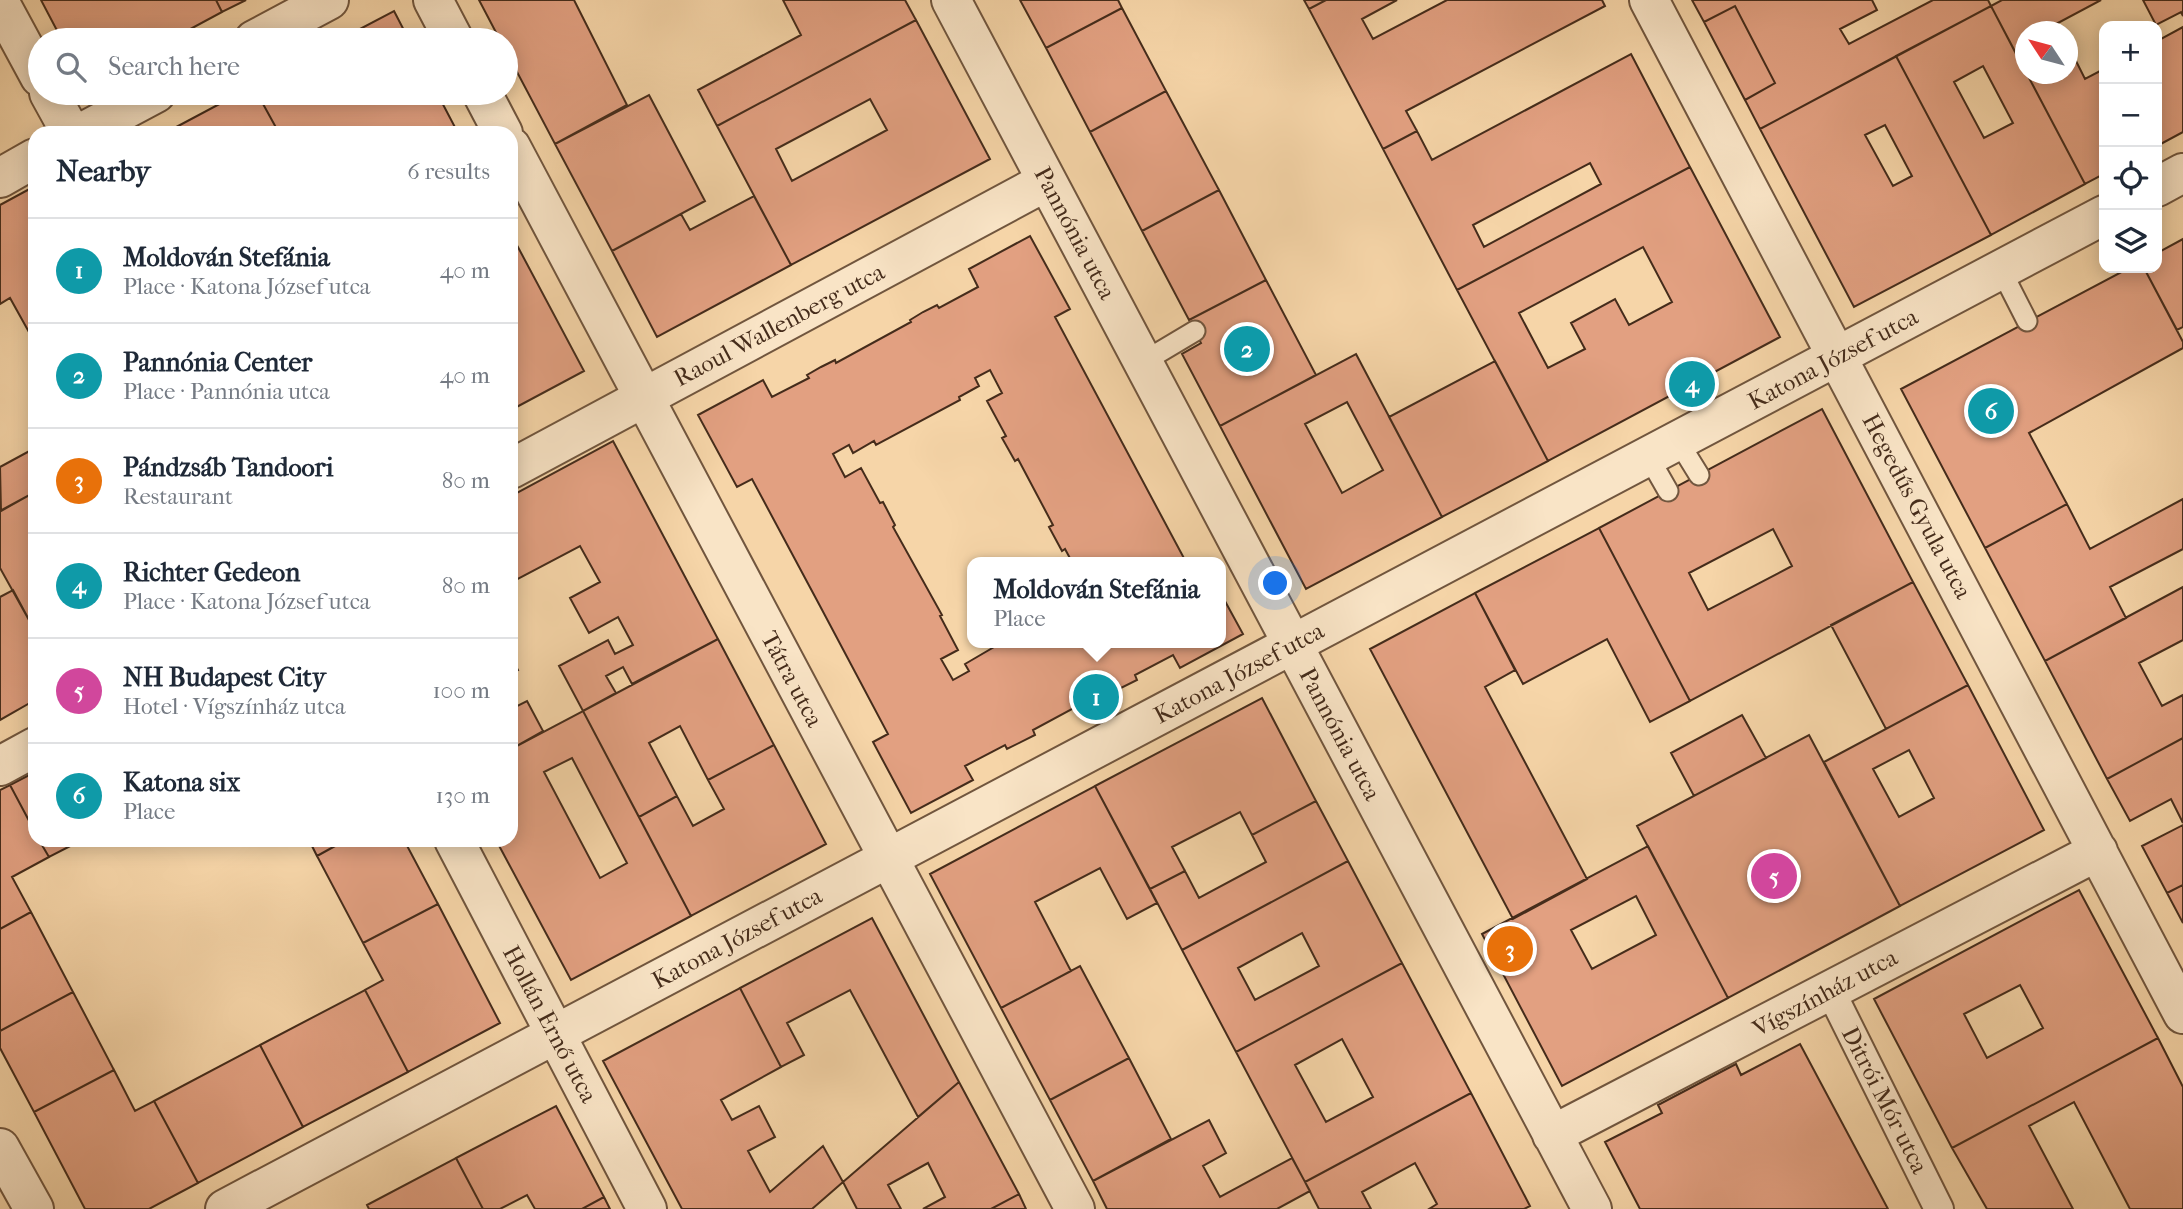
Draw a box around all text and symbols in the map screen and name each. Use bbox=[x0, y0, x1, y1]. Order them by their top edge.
north arrow bbox=[2015, 21, 2078, 84]
map controls bbox=[2099, 21, 2162, 273]
button: + bbox=[2099, 21, 2162, 84]
search box bbox=[28, 28, 518, 105]
icon: search bbox=[52, 48, 90, 86]
text: Search here bbox=[108, 51, 240, 82]
button: − bbox=[2099, 84, 2162, 147]
button: locate bbox=[2099, 147, 2162, 210]
text: Nearby bbox=[56, 154, 151, 189]
text: 6 results bbox=[407, 158, 490, 185]
street label: Pannónia utca bbox=[1028, 162, 1122, 305]
button: layers bbox=[2099, 210, 2162, 273]
text: Moldován Stefánia bbox=[123, 242, 330, 273]
text: 1 bbox=[75, 257, 83, 284]
text: 40 m bbox=[440, 257, 490, 284]
street label: Raoul Wallenberg utca bbox=[669, 257, 890, 392]
text: Place · Katona József utca bbox=[123, 273, 370, 300]
street label: Katona József utca bbox=[1743, 302, 1924, 416]
pin: 2 bbox=[1224, 323, 1270, 375]
text: Pannónia Center bbox=[123, 347, 312, 378]
pin: 4 bbox=[1669, 358, 1715, 410]
text: 2 bbox=[73, 362, 85, 389]
text: 40 m bbox=[440, 362, 490, 389]
text: Place · Pannónia utca bbox=[123, 378, 330, 405]
pin: 6 bbox=[1968, 385, 2014, 437]
street label: Hegedűs Gyula utca bbox=[1856, 409, 1978, 604]
text: Pándzsáb Tandoori bbox=[123, 452, 333, 483]
text: 3 bbox=[74, 467, 84, 494]
text: 80 m bbox=[442, 467, 490, 494]
text: Restaurant bbox=[123, 483, 233, 510]
text: Richter Gedeon bbox=[123, 557, 300, 588]
popup bbox=[967, 557, 1226, 648]
your location bbox=[1258, 566, 1292, 600]
text: 4 bbox=[72, 572, 86, 599]
text: 80 m bbox=[442, 572, 490, 599]
text: Moldován Stefánia bbox=[993, 574, 1200, 605]
text: Place · Katona József utca bbox=[123, 588, 370, 615]
text: Place bbox=[993, 605, 1046, 632]
street label: Katona József utca bbox=[1149, 616, 1330, 730]
street label: Tátra utca bbox=[755, 626, 829, 732]
text: NH Budapest City bbox=[123, 662, 326, 693]
street label: Pannónia utca bbox=[1293, 663, 1387, 806]
pin: 1 bbox=[1073, 671, 1119, 723]
text: 5 bbox=[74, 677, 84, 704]
text: 100 m bbox=[432, 677, 490, 704]
text: Hotel · Vígszínház utca bbox=[123, 693, 346, 720]
text: Katona six bbox=[123, 767, 240, 798]
text: 6 bbox=[73, 782, 85, 809]
text: 130 m bbox=[436, 782, 490, 809]
text: Place bbox=[123, 798, 175, 825]
pin: 5 bbox=[1751, 850, 1797, 902]
street label: Katona József utca bbox=[647, 881, 828, 995]
pin: 3 bbox=[1487, 923, 1533, 975]
street label: Hollán Ernő utca bbox=[497, 941, 604, 1108]
street label: Vígszínház utca bbox=[1747, 943, 1903, 1043]
street label: Ditrói Mór utca bbox=[1836, 1022, 1934, 1179]

